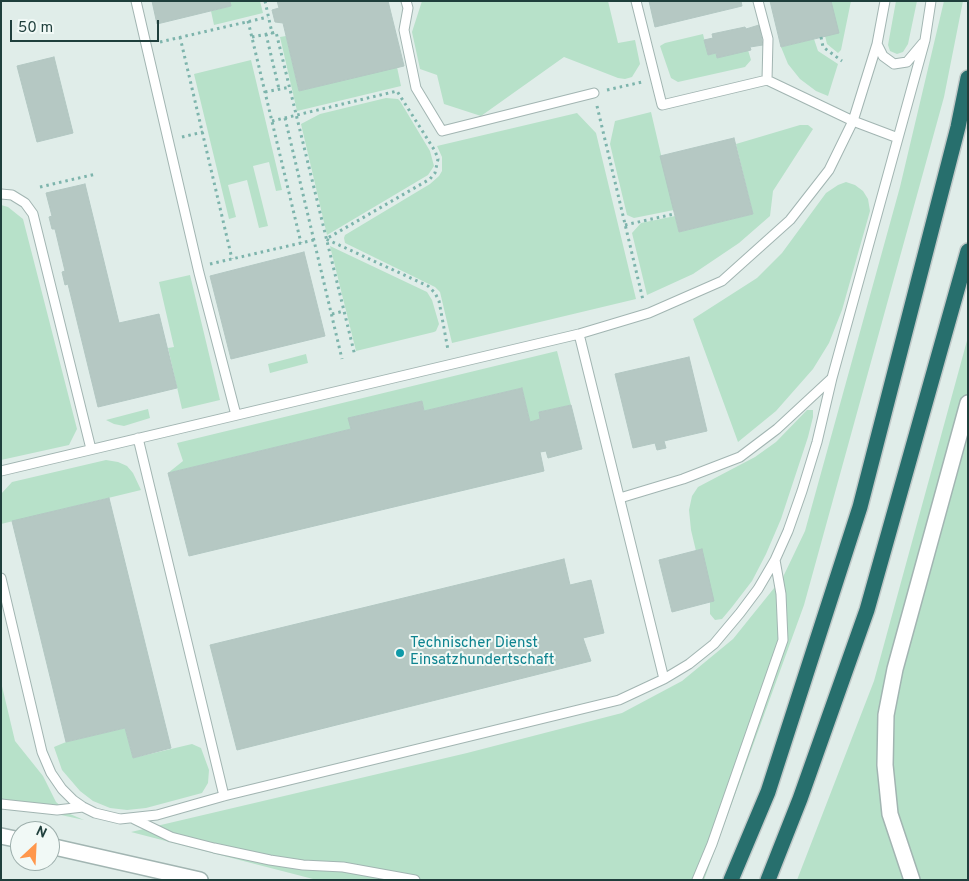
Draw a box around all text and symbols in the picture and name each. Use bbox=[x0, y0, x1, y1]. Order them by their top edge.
scale bar bbox=[12, 10, 161, 42]
text: 50 m bbox=[18, 19, 53, 38]
place label: Technischer Dienst Einsatzhundertschaft bbox=[410, 635, 554, 670]
marker: Technischer Dienst Einsatzhundertschaft bbox=[394, 647, 406, 659]
north arrow bbox=[10, 821, 60, 871]
text: N bbox=[33, 823, 49, 843]

